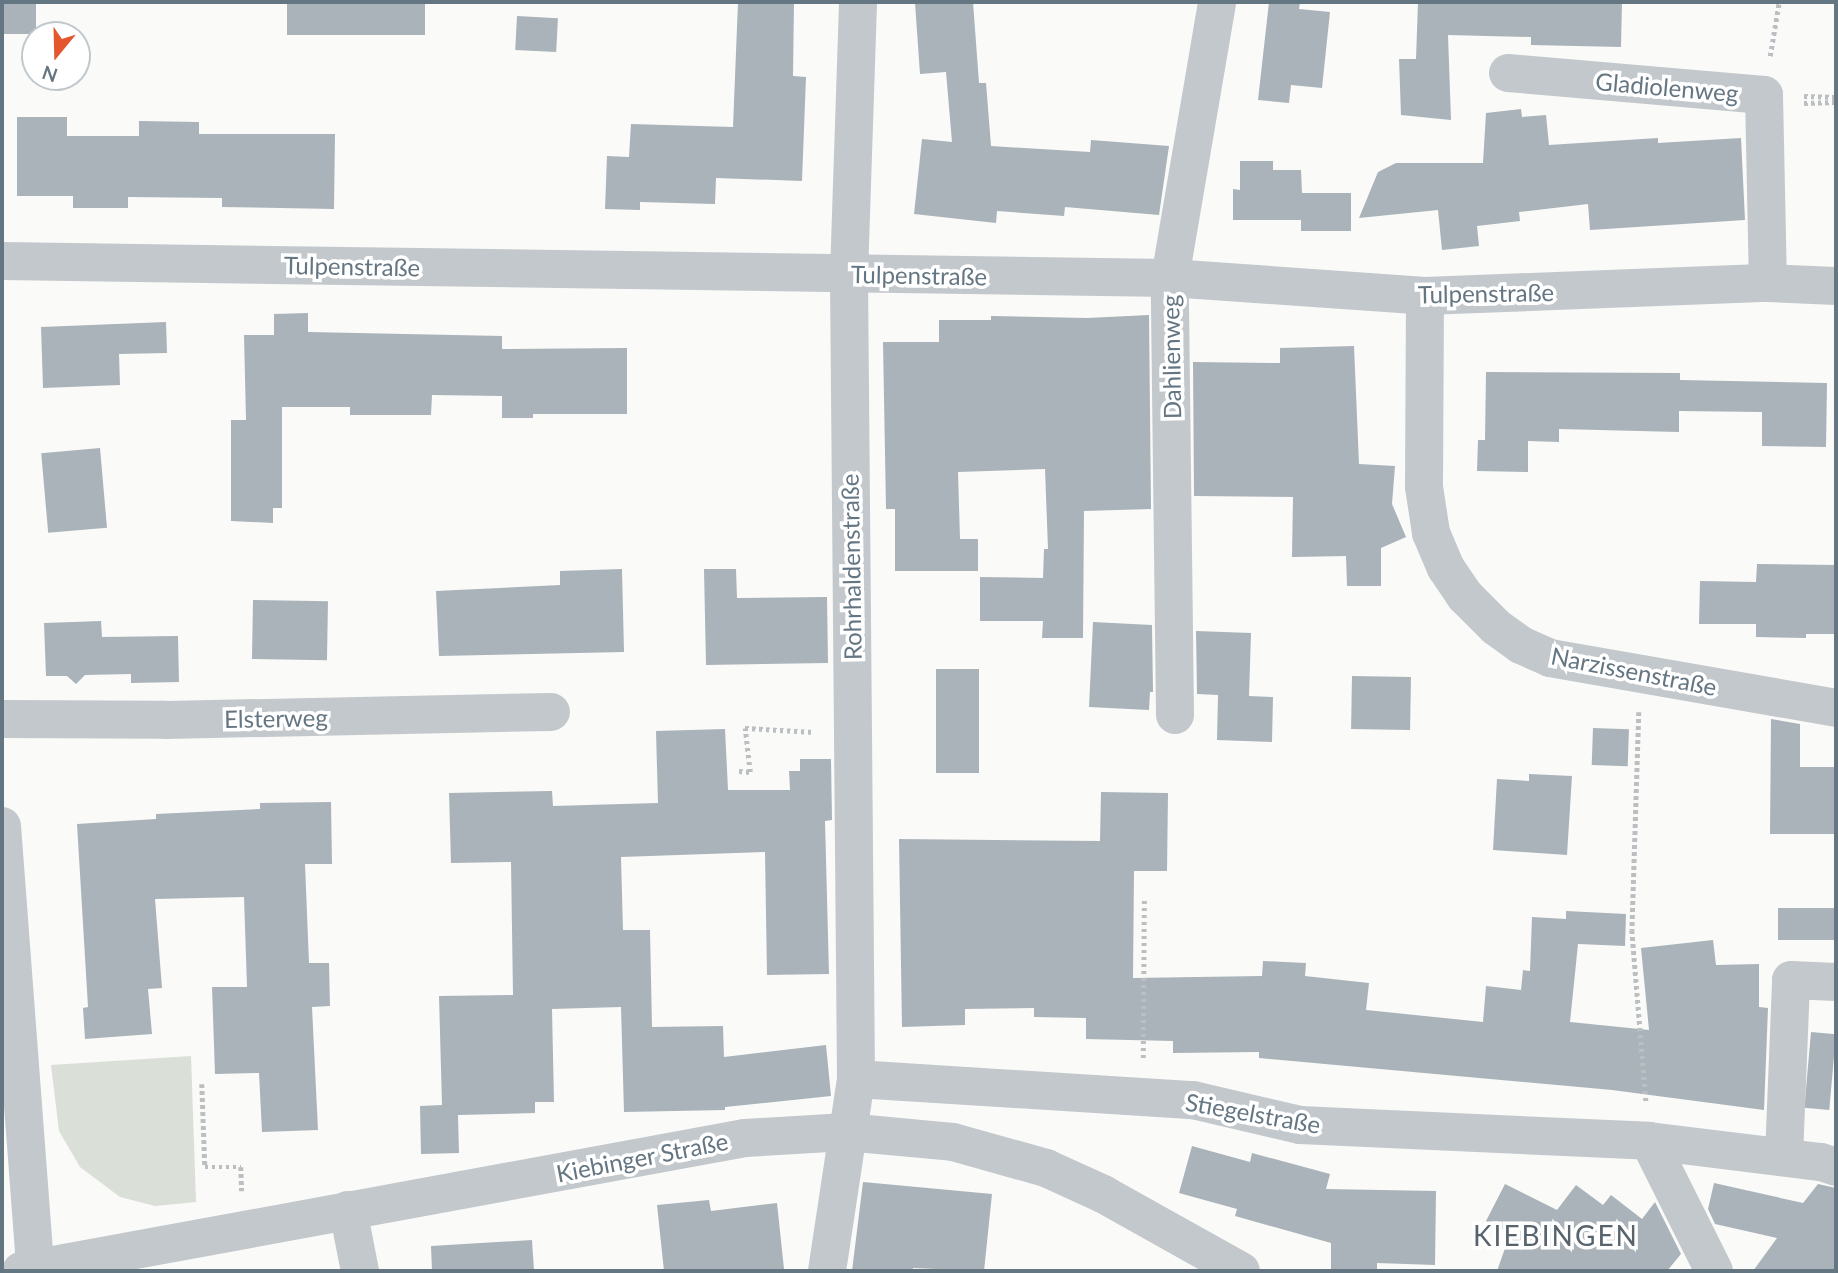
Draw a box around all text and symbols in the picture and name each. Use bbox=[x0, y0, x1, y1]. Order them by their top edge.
north arrow bbox=[21, 21, 91, 91]
text: N bbox=[39, 61, 60, 88]
street label: Gladiolenweg bbox=[1594, 66, 1740, 108]
street label: Tulpenstraße bbox=[284, 250, 420, 282]
street label: Tulpenstraße bbox=[851, 259, 987, 291]
street label: Tulpenstraße bbox=[1418, 277, 1554, 309]
street label: Dahlienweg bbox=[1156, 294, 1186, 420]
street label: Rohrhaldenstraße bbox=[835, 473, 867, 661]
street label: Narzissenstraße bbox=[1549, 641, 1719, 701]
street label: Elsterweg bbox=[224, 703, 328, 733]
street label: Stiegelstraße bbox=[1183, 1087, 1323, 1139]
street label: Kiebinger Straße bbox=[553, 1126, 731, 1188]
district label: KIEBINGEN bbox=[1474, 1218, 1638, 1252]

